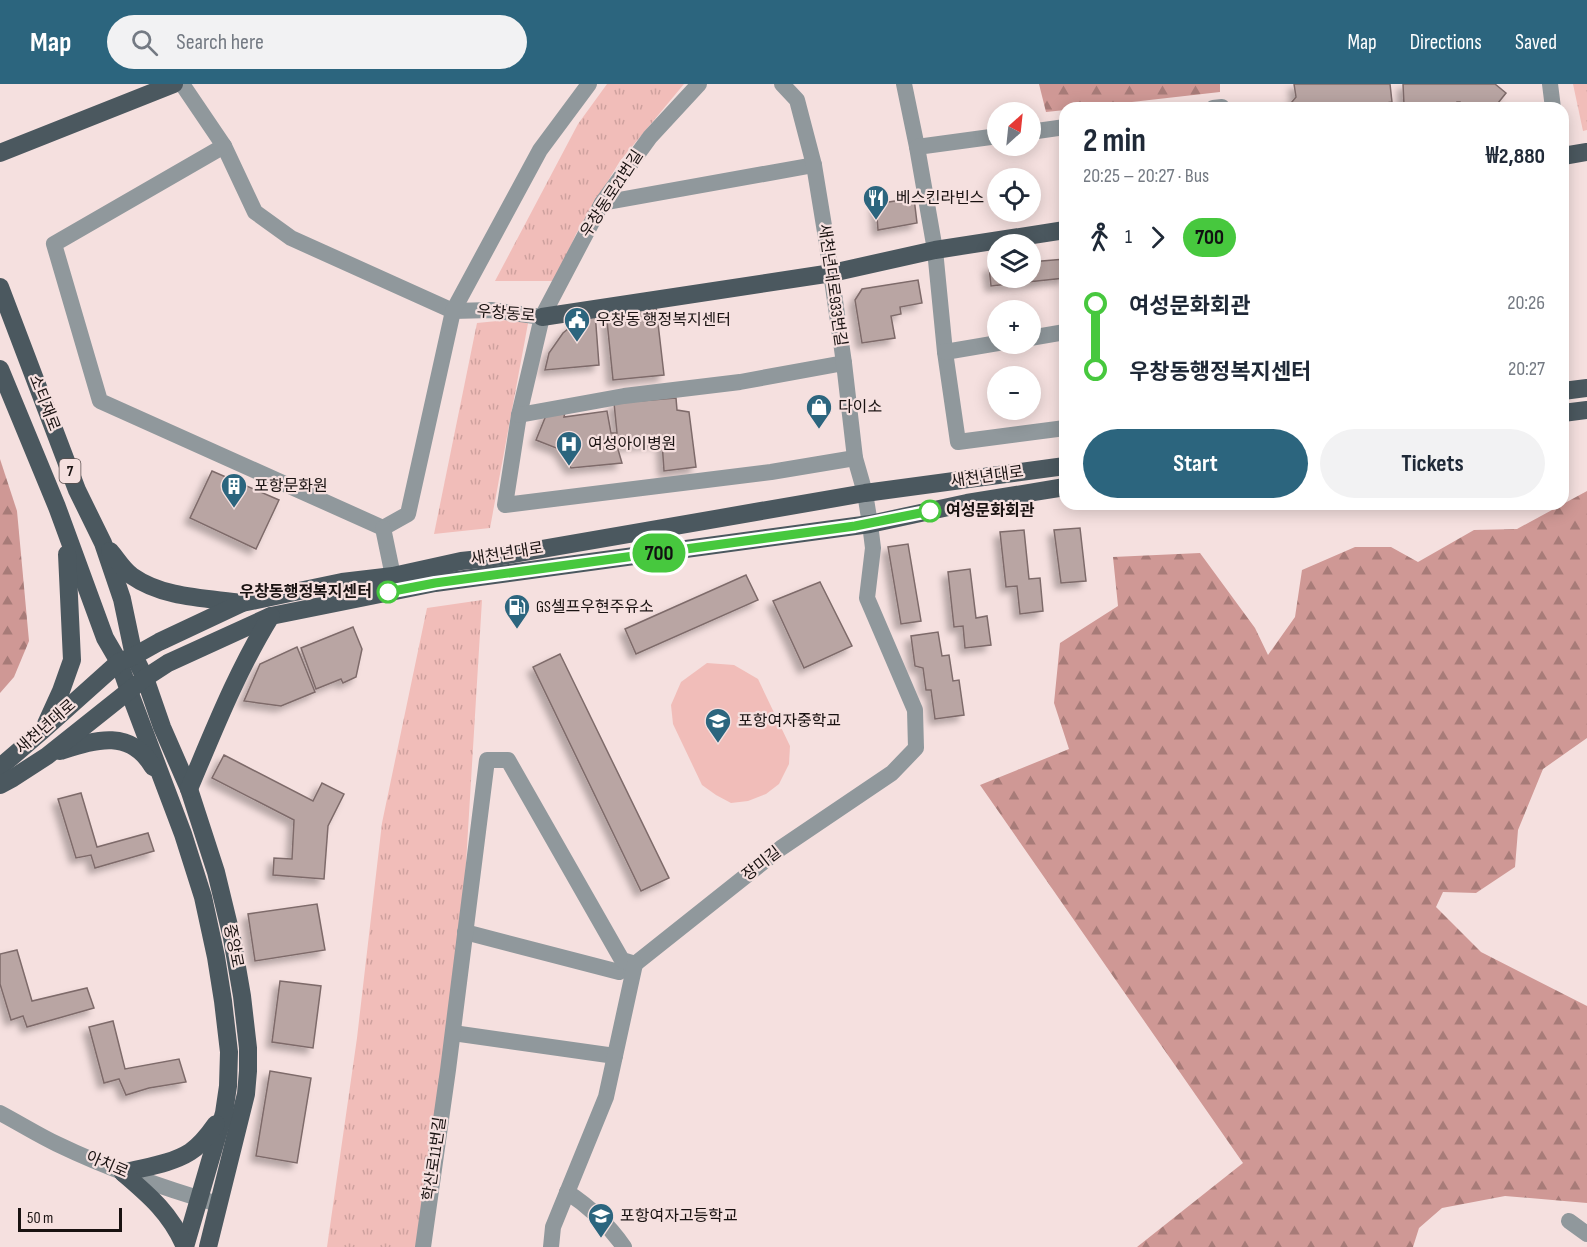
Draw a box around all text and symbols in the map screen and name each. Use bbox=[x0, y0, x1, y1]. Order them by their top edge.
search box bbox=[107, 15, 527, 69]
text: Map bbox=[30, 26, 71, 59]
icon: search bbox=[128, 26, 161, 59]
text: Search here bbox=[176, 29, 264, 56]
text: Map bbox=[1347, 30, 1377, 55]
text: Directions bbox=[1410, 30, 1482, 55]
text: Saved bbox=[1515, 30, 1557, 55]
north arrow bbox=[987, 102, 1041, 156]
map controls bbox=[987, 102, 1041, 420]
text: 2 min bbox=[1083, 121, 1146, 161]
text: ₩2,880 bbox=[1486, 143, 1545, 170]
street label: 우창동로21번길 bbox=[577, 147, 647, 241]
text: 20:25 – 20:27 · Bus bbox=[1083, 164, 1209, 188]
button: locate bbox=[987, 168, 1041, 222]
restaurant icon: 베스킨라빈스 bbox=[861, 183, 891, 221]
place label: 베스킨라빈스 bbox=[896, 189, 984, 208]
icon: walk bbox=[1083, 221, 1116, 254]
icon: forward bbox=[1141, 221, 1174, 254]
street label: 새천년대로933번길 bbox=[814, 222, 850, 348]
text: 1 bbox=[1125, 225, 1132, 249]
text: 700 bbox=[1195, 225, 1224, 250]
button: layers bbox=[987, 234, 1041, 288]
text: 20:26 bbox=[1507, 291, 1545, 315]
text: 여성문화회관 bbox=[1129, 293, 1250, 320]
button: + bbox=[987, 300, 1041, 354]
street label: 우창동로 bbox=[476, 302, 536, 326]
public building icon: 우창동 행정복지센터 bbox=[562, 305, 592, 343]
place label: 우창동 행정복지센터 bbox=[596, 311, 731, 330]
text: 20:27 bbox=[1508, 357, 1545, 381]
text: 우창동행정복지센터 bbox=[1129, 359, 1311, 386]
button: − bbox=[987, 366, 1041, 420]
street label: 소티재로 bbox=[25, 372, 64, 434]
shop icon: 다이소 bbox=[804, 392, 834, 430]
place label: 다이소 bbox=[838, 398, 882, 417]
hospital icon: 여성아이병원 bbox=[554, 429, 584, 467]
button: Start bbox=[1083, 429, 1308, 498]
button: Tickets bbox=[1320, 429, 1545, 498]
place label: 여성아이병원 bbox=[588, 435, 676, 454]
road number: 7 bbox=[60, 459, 80, 483]
street label: 새천년대로 bbox=[949, 462, 1025, 492]
building icon: 포항문화원 bbox=[219, 471, 249, 509]
place label: 포항문화원 bbox=[254, 477, 328, 496]
marker: 여성문화회관 bbox=[919, 500, 941, 522]
place label: 여성문화회관 bbox=[946, 502, 1035, 521]
line badge: 700 bbox=[624, 534, 694, 572]
street label: 새천년대로 bbox=[469, 539, 545, 569]
text: 700 bbox=[644, 541, 674, 566]
marker: 우창동행정복지센터 bbox=[377, 581, 399, 603]
place label: 우창동행정복지센터 bbox=[240, 583, 372, 602]
fuel station icon: GS셀프우현주유소 bbox=[502, 592, 532, 630]
place label: GS셀프우현주유소 bbox=[536, 598, 654, 617]
street label: 새천년대로 bbox=[12, 696, 80, 758]
school or university icon: 포항여자중학교 bbox=[703, 706, 733, 744]
place label: 포항여자중학교 bbox=[738, 712, 841, 731]
street label: 장미길 bbox=[739, 843, 785, 885]
street label: 중앙로 bbox=[219, 923, 247, 970]
street label: 학산로11번길 bbox=[420, 1116, 450, 1202]
street label: 아치로 bbox=[83, 1148, 131, 1182]
school or university icon: 포항여자고등학교 bbox=[586, 1201, 616, 1239]
scale bar bbox=[18, 1205, 122, 1232]
place label: 포항여자고등학교 bbox=[620, 1207, 738, 1226]
text: 50 m bbox=[27, 1209, 53, 1228]

